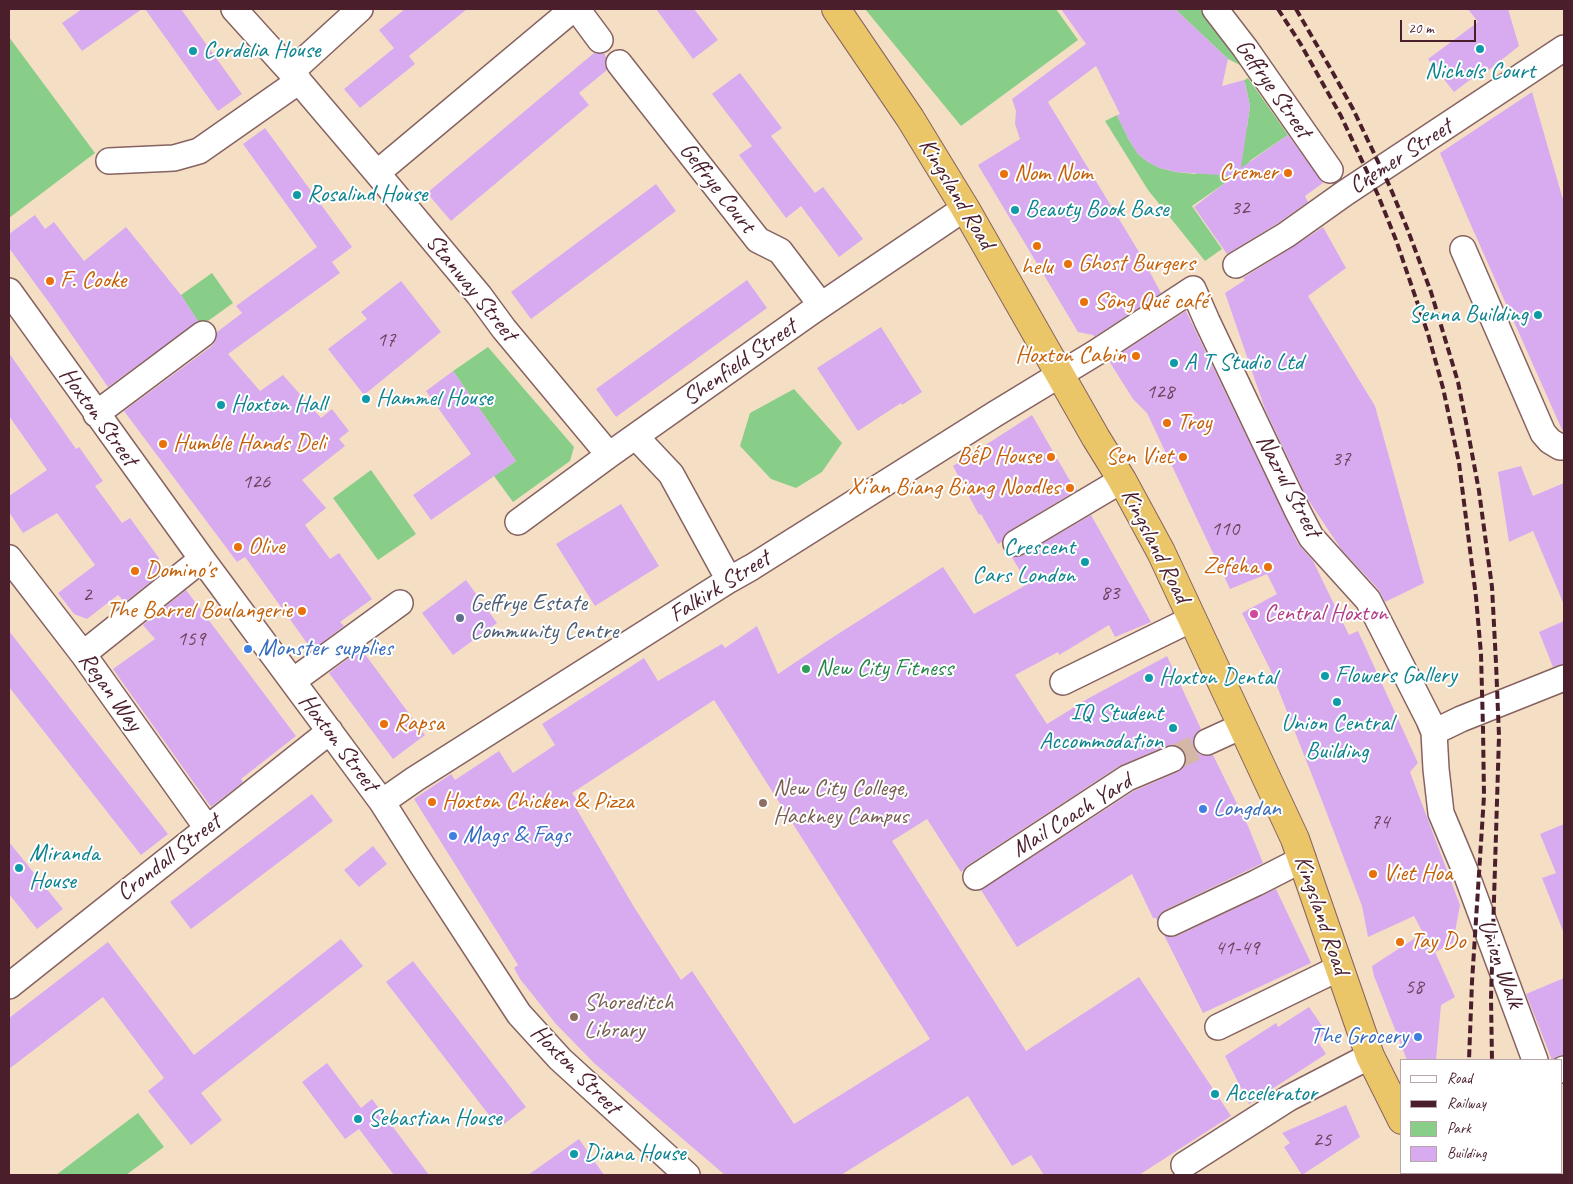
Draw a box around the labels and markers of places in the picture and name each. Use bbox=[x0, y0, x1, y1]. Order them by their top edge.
place label: Cordelia House bbox=[203, 37, 320, 65]
marker: Nichols Court bbox=[1474, 43, 1486, 55]
marker: Cordelia House bbox=[187, 45, 199, 57]
place label: Nichols Court bbox=[1425, 58, 1535, 86]
place label: Cremer bbox=[1219, 159, 1278, 187]
place label: Nom Nom bbox=[1014, 160, 1092, 188]
marker: Cremer bbox=[1282, 167, 1294, 179]
marker: Nom Nom bbox=[998, 168, 1010, 180]
place label: Rosalind House bbox=[307, 181, 427, 209]
marker: Rosalind House bbox=[291, 189, 303, 201]
place label: Beauty Book Base bbox=[1025, 196, 1169, 224]
marker: Beauty Book Base bbox=[1009, 204, 1021, 216]
marker: helu bbox=[1031, 240, 1043, 252]
place label: Ghost Burgers bbox=[1078, 250, 1195, 278]
place label: helu bbox=[1021, 254, 1053, 282]
marker: Ghost Burgers bbox=[1062, 258, 1074, 270]
place label: F. Cooke bbox=[60, 267, 126, 295]
marker: F. Cooke bbox=[44, 275, 56, 287]
place label: Sông Quê café bbox=[1094, 288, 1208, 316]
marker: Sông Quê café bbox=[1078, 296, 1090, 308]
place label: Senna Building bbox=[1409, 301, 1528, 329]
marker: Senna Building bbox=[1532, 309, 1544, 321]
place label: Hoxton Cabin bbox=[1015, 342, 1126, 370]
place label: A T Studio Ltd bbox=[1184, 349, 1303, 377]
marker: Hoxton Cabin bbox=[1130, 350, 1142, 362]
marker: A T Studio Ltd bbox=[1168, 357, 1180, 369]
place label: Hammel House bbox=[376, 385, 493, 413]
place label: Hoxton Hall bbox=[231, 391, 326, 419]
marker: Hammel House bbox=[360, 393, 372, 405]
marker: Hoxton Hall bbox=[215, 399, 227, 411]
place label: Troy bbox=[1177, 409, 1211, 437]
marker: Troy bbox=[1161, 417, 1173, 429]
place label: Humble Hands Deli bbox=[173, 430, 326, 458]
marker: Humble Hands Deli bbox=[157, 438, 169, 450]
place label: BếP House bbox=[957, 443, 1041, 471]
place label: Sen Viet bbox=[1105, 443, 1173, 471]
marker: BếP House bbox=[1045, 451, 1057, 463]
marker: Sen Viet bbox=[1177, 451, 1189, 463]
place label: Xi’an Biang Biang Noodles bbox=[848, 474, 1060, 502]
marker: Xi’an Biang Biang Noodles bbox=[1064, 482, 1076, 494]
place label: Olive bbox=[248, 533, 285, 561]
place label: Crescent Cars London bbox=[972, 534, 1075, 590]
marker: Olive bbox=[232, 541, 244, 553]
place label: Zefeha bbox=[1203, 553, 1258, 581]
marker: Crescent Cars London bbox=[1079, 556, 1091, 568]
place label: Domino's bbox=[145, 557, 216, 585]
marker: Zefeha bbox=[1262, 561, 1274, 573]
marker: Domino's bbox=[129, 565, 141, 577]
place label: Geffrye Estate Community Centre bbox=[470, 590, 618, 646]
place label: The Barrel Boulangerie bbox=[106, 597, 292, 625]
place label: Central Hoxton bbox=[1264, 600, 1387, 628]
marker: The Barrel Boulangerie bbox=[296, 605, 308, 617]
marker: Central Hoxton bbox=[1248, 608, 1260, 620]
marker: Geffrye Estate Community Centre bbox=[454, 612, 466, 624]
place label: Monster supplies bbox=[258, 635, 393, 663]
marker: Monster supplies bbox=[242, 643, 254, 655]
place label: New City Fitness bbox=[816, 655, 953, 683]
place label: Flowers Gallery bbox=[1335, 662, 1457, 690]
marker: New City Fitness bbox=[800, 663, 812, 675]
place label: Hoxton Dental bbox=[1159, 664, 1277, 692]
marker: Flowers Gallery bbox=[1319, 670, 1331, 682]
marker: Hoxton Dental bbox=[1143, 672, 1155, 684]
marker: Union Central Building bbox=[1331, 696, 1343, 708]
place label: IQ Student Accommodation bbox=[1039, 700, 1163, 756]
place label: Rapsa bbox=[394, 710, 444, 738]
place label: Union Central Building bbox=[1281, 710, 1393, 766]
marker: Rapsa bbox=[378, 718, 390, 730]
marker: IQ Student Accommodation bbox=[1167, 722, 1179, 734]
place label: New City College, Hackney Campus bbox=[773, 775, 908, 831]
place label: Hoxton Chicken & Pizza bbox=[442, 788, 634, 816]
place label: Longdan bbox=[1213, 795, 1281, 823]
marker: Hoxton Chicken & Pizza bbox=[426, 796, 438, 808]
marker: New City College, Hackney Campus bbox=[757, 797, 769, 809]
marker: Longdan bbox=[1197, 803, 1209, 815]
place label: Mags & Fags bbox=[463, 822, 570, 850]
marker: Mags & Fags bbox=[447, 830, 459, 842]
place label: Miranda House bbox=[29, 840, 99, 896]
place label: Viet Hoa bbox=[1383, 860, 1452, 888]
marker: Miranda House bbox=[13, 862, 25, 874]
marker: Viet Hoa bbox=[1367, 868, 1379, 880]
place label: Tay Do bbox=[1410, 928, 1465, 956]
marker: Tay Do bbox=[1394, 936, 1406, 948]
place label: Shoreditch Library bbox=[584, 989, 673, 1045]
marker: Shoreditch Library bbox=[568, 1011, 580, 1023]
place label: The Grocery bbox=[1310, 1023, 1408, 1051]
marker: The Grocery bbox=[1412, 1031, 1424, 1043]
place label: Accelerator bbox=[1225, 1080, 1317, 1108]
marker: Accelerator bbox=[1209, 1088, 1221, 1100]
place label: Sebastian House bbox=[368, 1105, 502, 1133]
marker: Sebastian House bbox=[352, 1113, 364, 1125]
place label: Diana House bbox=[584, 1140, 686, 1168]
marker: Diana House bbox=[568, 1148, 580, 1160]

